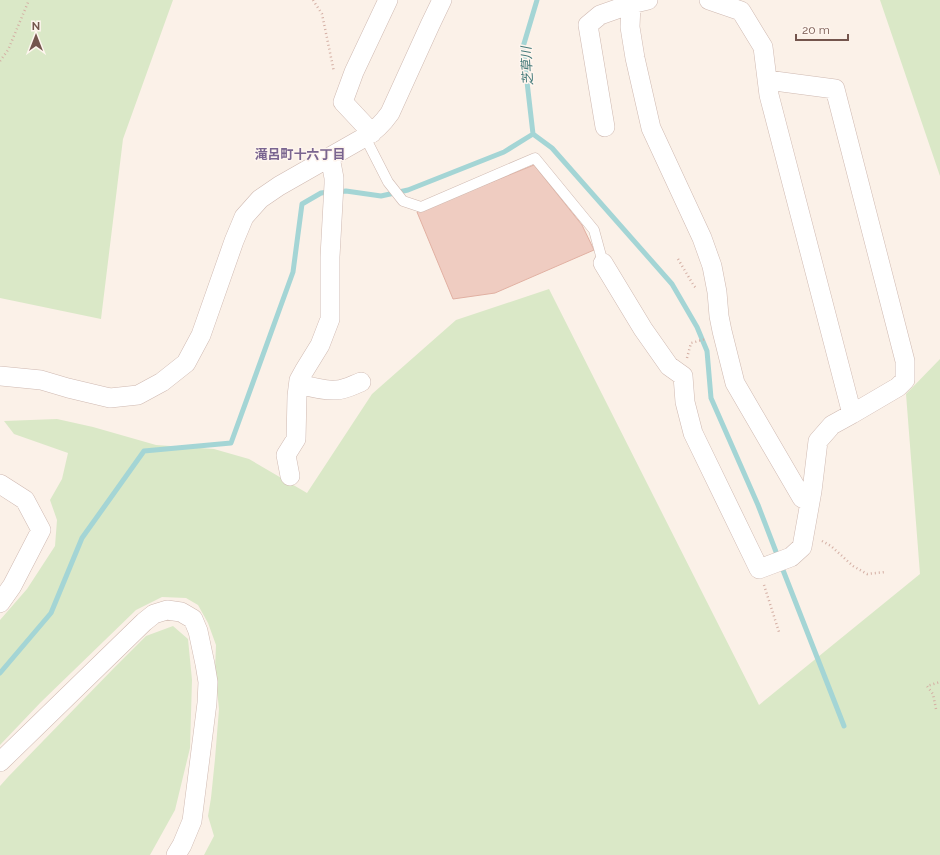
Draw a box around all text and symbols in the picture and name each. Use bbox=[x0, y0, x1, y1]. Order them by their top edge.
north arrow bbox=[16, 16, 56, 56]
scale bar bbox=[796, 16, 848, 42]
text: N bbox=[32, 20, 40, 33]
text: 20 m bbox=[802, 23, 830, 37]
water label: 芝草川 bbox=[518, 44, 536, 86]
district label: 滝呂町十六丁目 bbox=[254, 147, 346, 162]

